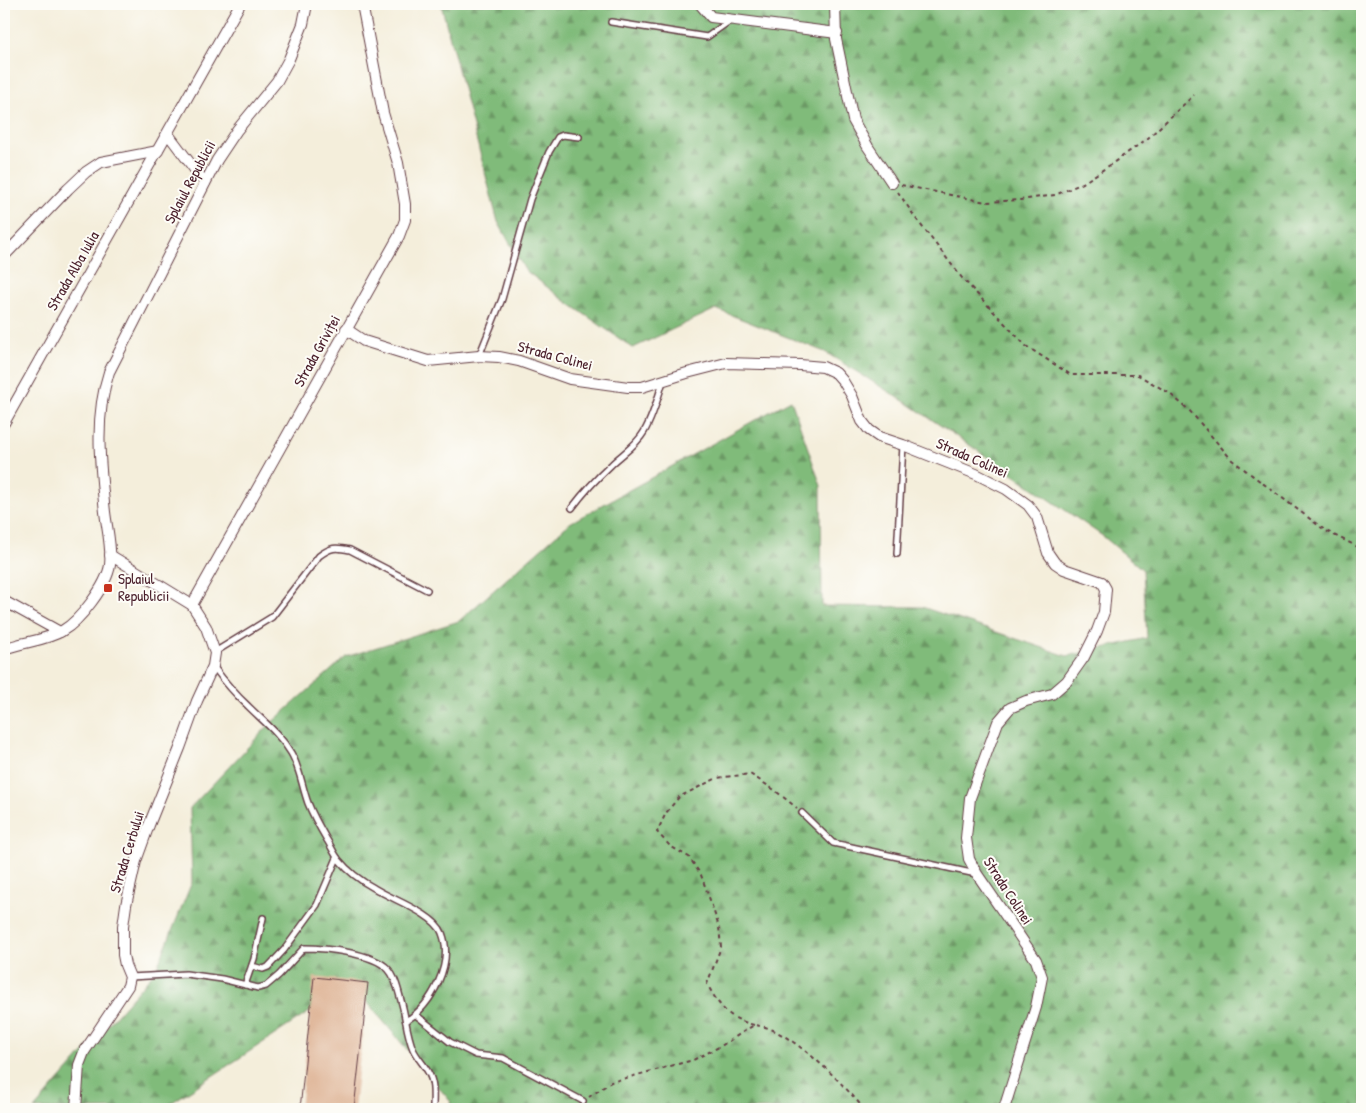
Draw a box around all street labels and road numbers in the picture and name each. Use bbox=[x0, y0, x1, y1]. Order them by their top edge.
street label: Splaiul Republicii bbox=[159, 137, 220, 227]
street label: Strada Alba Iulia bbox=[41, 227, 104, 314]
street label: Strada Griviței bbox=[288, 311, 345, 390]
street label: Strada Colinei bbox=[515, 335, 595, 376]
street label: Strada Colinei bbox=[933, 432, 1011, 483]
street label: Strada Cerbului bbox=[104, 808, 149, 895]
street label: Strada Colinei bbox=[979, 853, 1038, 929]

